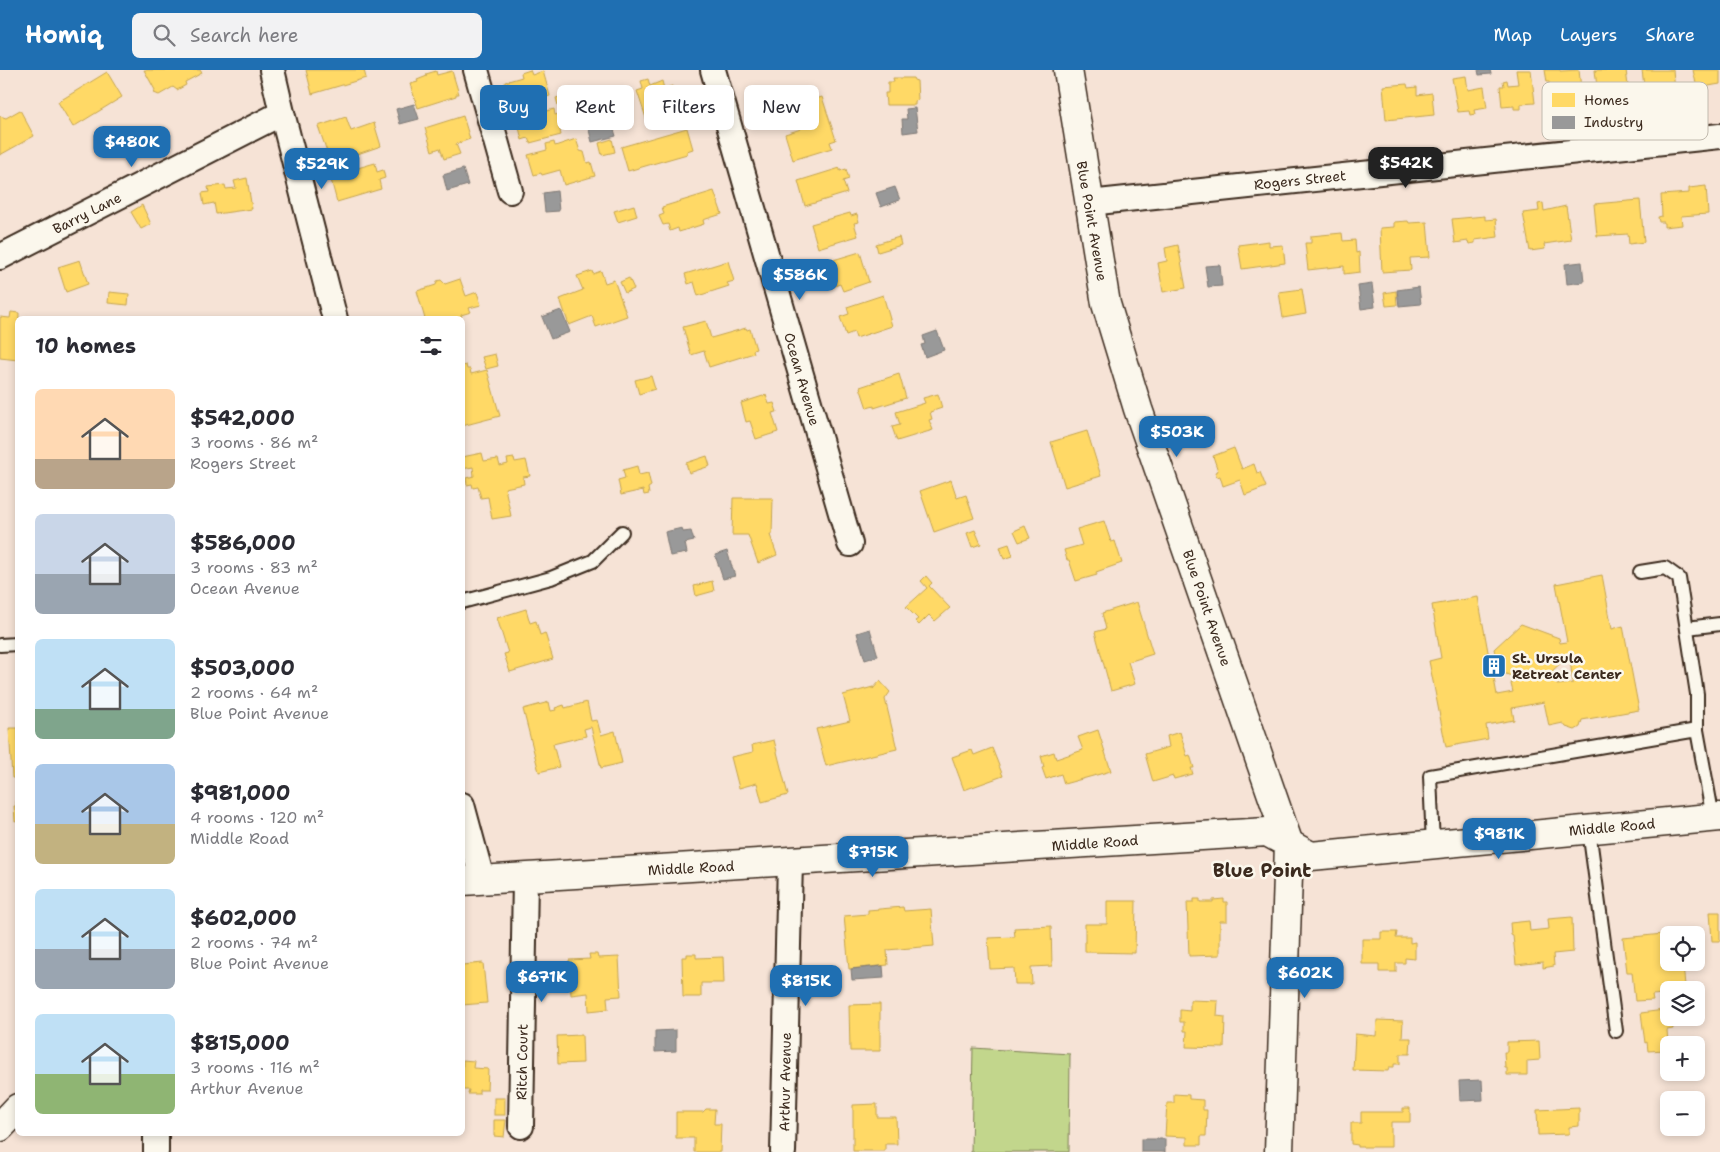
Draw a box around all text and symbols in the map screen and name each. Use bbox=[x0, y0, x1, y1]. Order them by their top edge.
search box bbox=[132, 13, 482, 58]
text: Homiq bbox=[25, 19, 102, 51]
icon: search bbox=[150, 21, 178, 49]
text: Search here bbox=[190, 23, 299, 48]
text: Map bbox=[1494, 23, 1532, 47]
text: Layers bbox=[1560, 23, 1617, 47]
text: Share bbox=[1645, 23, 1695, 47]
legend bbox=[1542, 82, 1708, 140]
chip: Buy bbox=[480, 85, 547, 130]
chip: Rent bbox=[557, 85, 634, 130]
chip: Filters bbox=[644, 85, 734, 130]
chip: New bbox=[744, 85, 819, 130]
text: Homes bbox=[1584, 91, 1629, 109]
text: Industry bbox=[1584, 113, 1643, 131]
pin: $480K bbox=[97, 126, 167, 168]
text: $480K bbox=[104, 131, 160, 152]
pin: $542K bbox=[1371, 146, 1441, 189]
pin: $529K bbox=[287, 148, 357, 190]
text: $542K bbox=[1379, 152, 1433, 173]
text: $529K bbox=[295, 153, 349, 174]
street label: Blue Point Avenue bbox=[1073, 160, 1111, 283]
street label: Rogers Street bbox=[1253, 166, 1347, 194]
street label: Barry Lane bbox=[50, 188, 124, 238]
pin: $586K bbox=[765, 258, 835, 301]
text: $586K bbox=[773, 264, 827, 285]
street label: Ocean Avenue bbox=[780, 330, 824, 428]
text: 10 homes bbox=[35, 332, 136, 360]
icon: filters bbox=[417, 332, 445, 360]
text: $542,000 bbox=[190, 404, 295, 432]
icon: home bbox=[75, 409, 135, 469]
pin: $503K bbox=[1142, 416, 1212, 458]
text: $503K bbox=[1150, 421, 1204, 442]
text: 3 rooms · 86 m² bbox=[190, 432, 318, 453]
text: Rogers Street bbox=[190, 453, 296, 474]
text: $586,000 bbox=[190, 529, 296, 557]
icon: home bbox=[75, 534, 135, 594]
street label: Blue Point Avenue bbox=[1179, 548, 1235, 669]
text: 3 rooms · 83 m² bbox=[190, 557, 318, 578]
text: Ocean Avenue bbox=[190, 578, 300, 599]
place label: St. Ursula Retreat Center bbox=[1512, 649, 1622, 683]
building icon: St. Ursula Retreat Center bbox=[1481, 653, 1507, 679]
text: $503,000 bbox=[190, 654, 295, 682]
icon: home bbox=[75, 659, 135, 719]
text: 2 rooms · 64 m² bbox=[190, 682, 318, 703]
text: Blue Point Avenue bbox=[190, 703, 329, 724]
text: $981,000 bbox=[190, 779, 290, 807]
icon: home bbox=[75, 784, 135, 844]
text: 4 rooms · 120 m² bbox=[190, 807, 324, 828]
street label: Middle Road bbox=[1568, 814, 1656, 840]
pin: $981K bbox=[1464, 818, 1534, 860]
text: $981K bbox=[1474, 823, 1524, 844]
text: Middle Road bbox=[190, 828, 289, 849]
street label: Middle Road bbox=[1051, 831, 1139, 855]
pin: $715K bbox=[838, 836, 908, 878]
text: $715K bbox=[848, 841, 898, 862]
street label: Middle Road bbox=[647, 857, 735, 879]
district label: Blue Point bbox=[1213, 858, 1311, 883]
text: $602,000 bbox=[190, 904, 297, 932]
icon: home bbox=[75, 909, 135, 969]
map controls bbox=[1660, 926, 1705, 1136]
button: locate bbox=[1660, 926, 1705, 971]
text: 2 rooms · 74 m² bbox=[190, 932, 318, 953]
text: Blue Point Avenue bbox=[190, 953, 329, 974]
pin: $602K bbox=[1270, 956, 1340, 999]
pin: $671K bbox=[507, 960, 577, 1003]
text: $602K bbox=[1278, 962, 1332, 983]
pin: $815K bbox=[771, 964, 841, 1007]
text: $671K bbox=[517, 966, 567, 987]
text: $815K bbox=[781, 970, 831, 991]
button: layers bbox=[1660, 981, 1705, 1026]
street label: Ritch Court bbox=[512, 1024, 532, 1100]
text: $815,000 bbox=[190, 1029, 290, 1057]
street label: Arthur Avenue bbox=[775, 1032, 795, 1132]
icon: home bbox=[75, 1034, 135, 1094]
button: + bbox=[1660, 1036, 1705, 1081]
text: 3 rooms · 116 m² bbox=[190, 1057, 320, 1078]
text: Arthur Avenue bbox=[190, 1078, 303, 1099]
button: − bbox=[1660, 1091, 1705, 1136]

